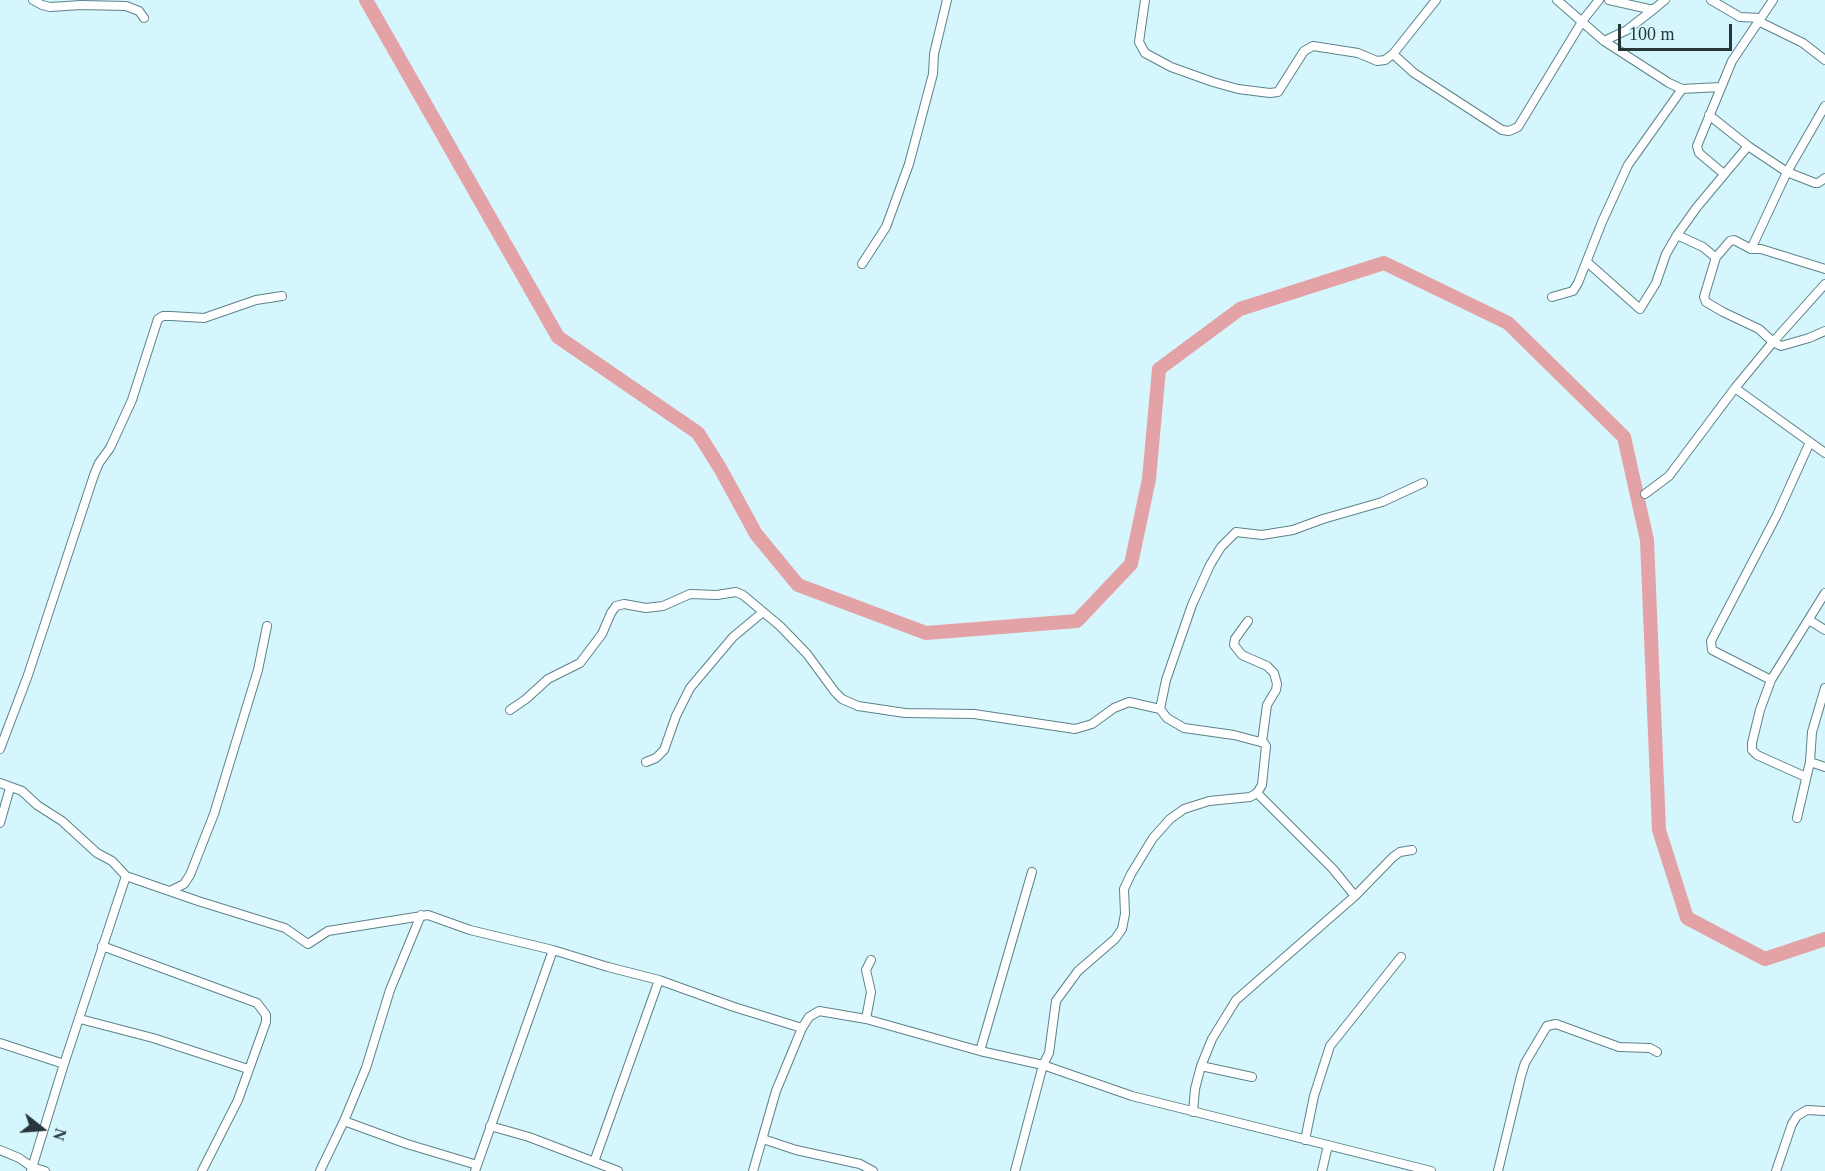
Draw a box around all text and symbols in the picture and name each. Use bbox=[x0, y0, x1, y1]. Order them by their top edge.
scale bar bbox=[1621, 12, 1735, 50]
text: 100 m bbox=[1629, 24, 1675, 44]
north arrow bbox=[12, 1099, 72, 1159]
text: N bbox=[50, 1126, 70, 1142]

